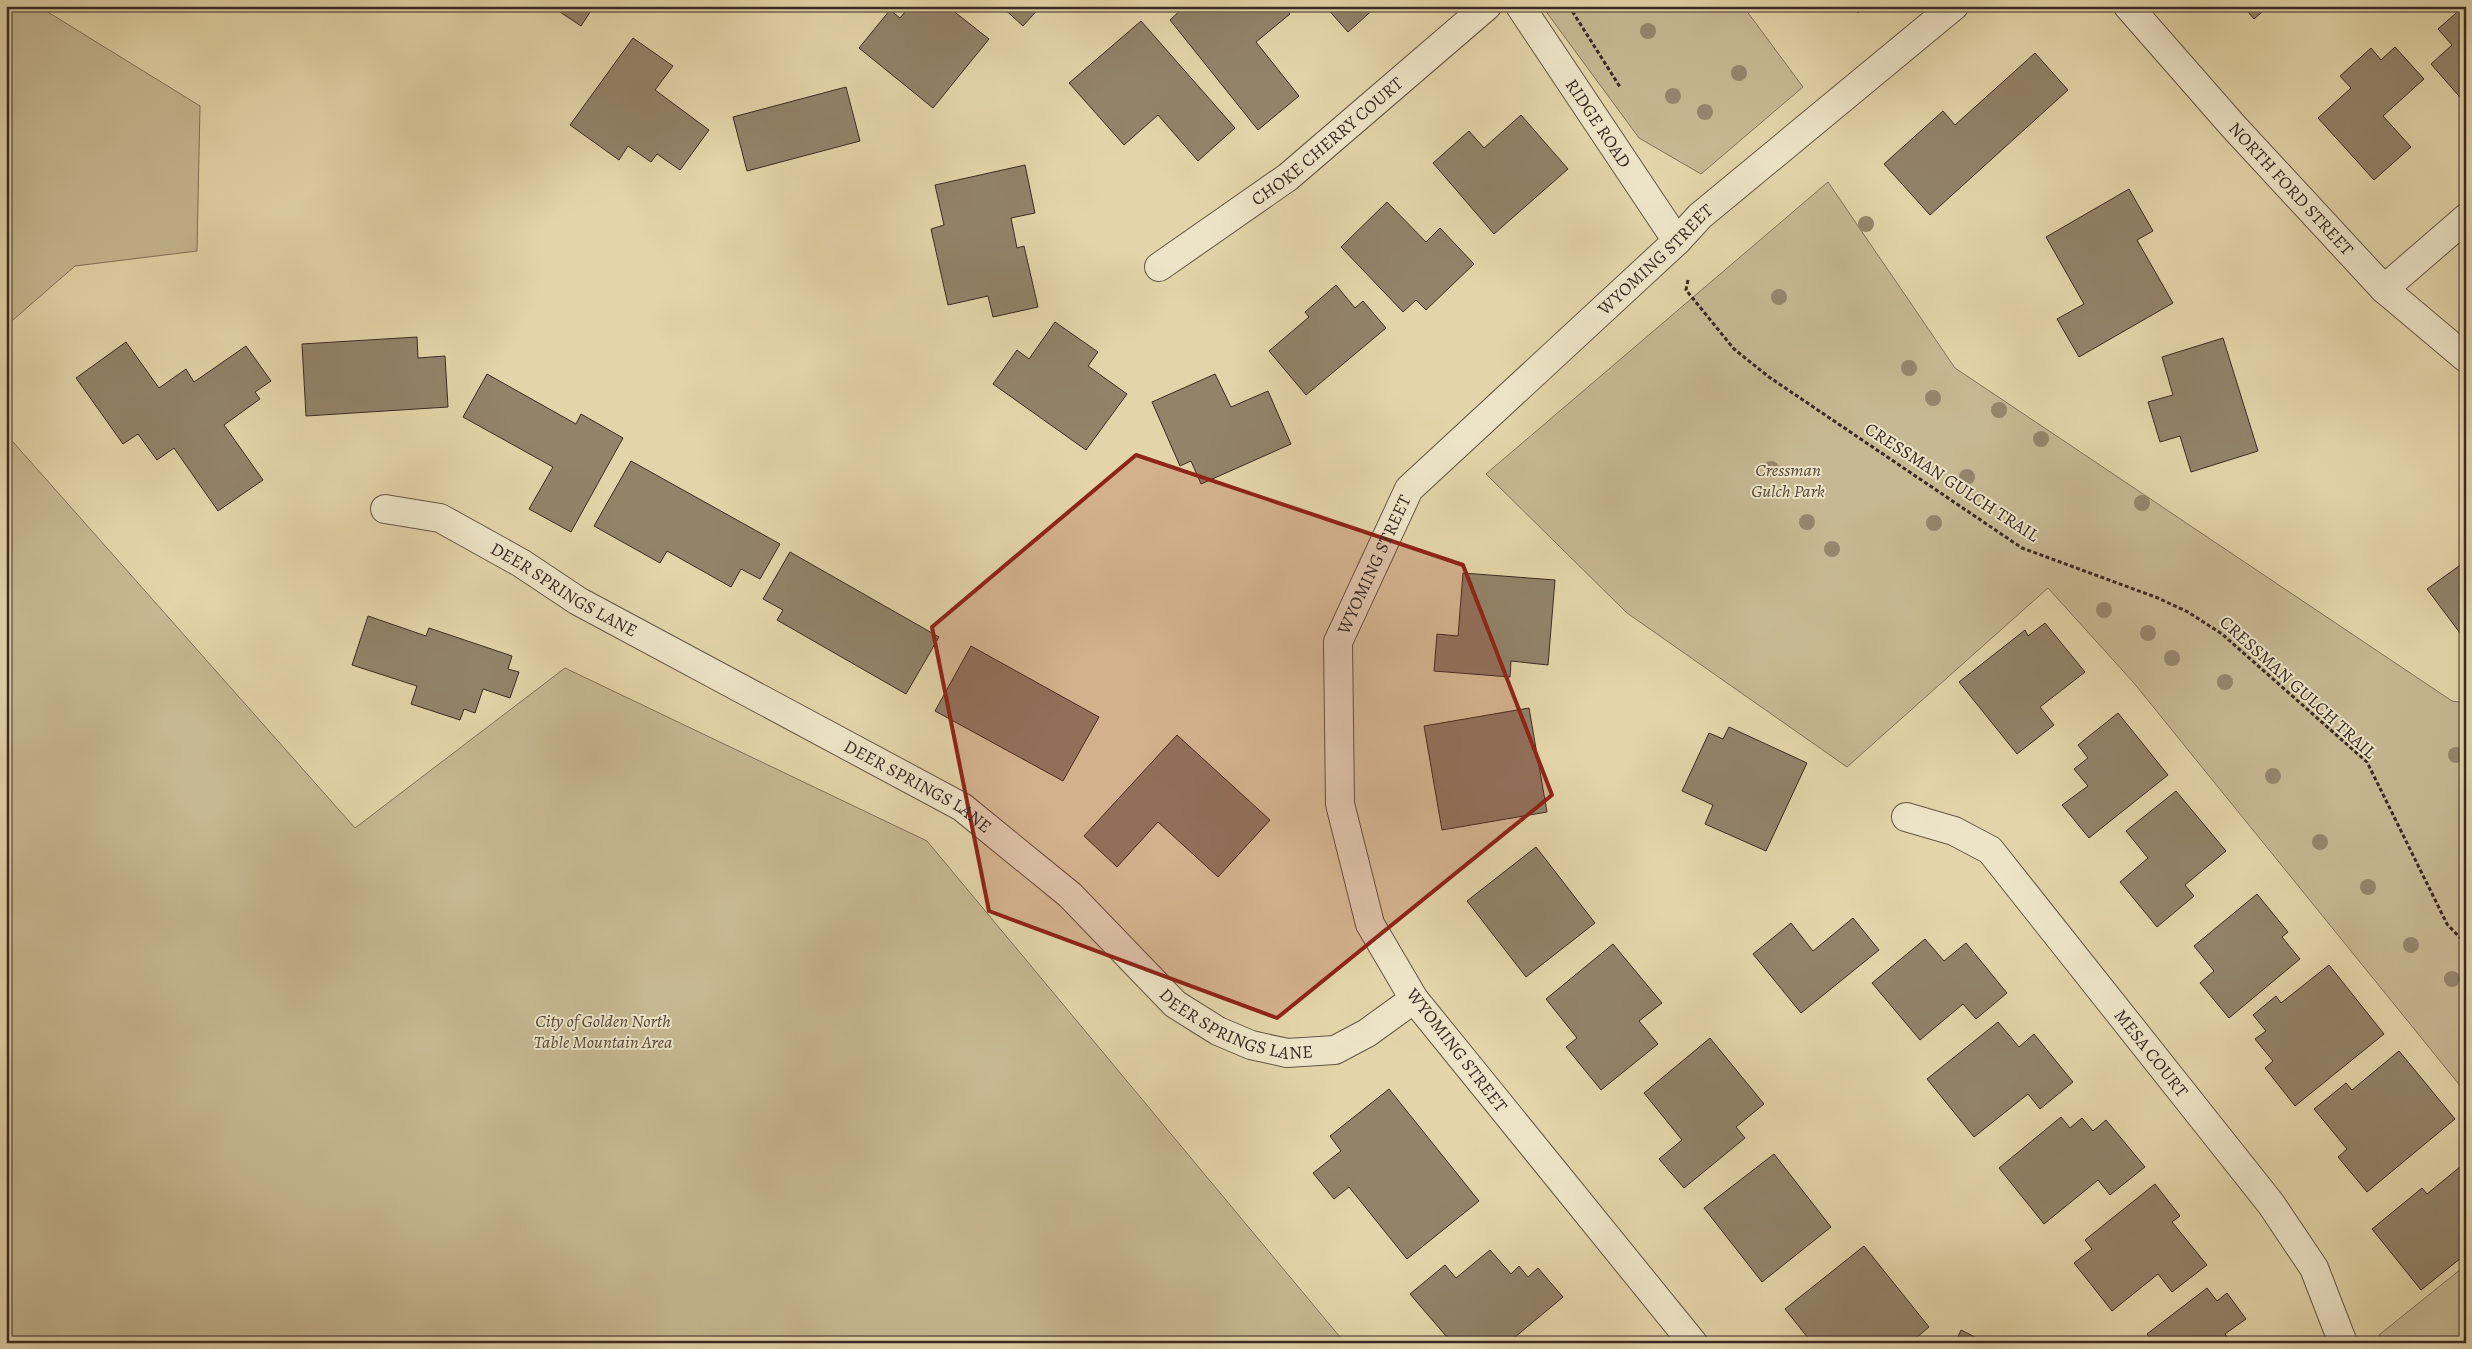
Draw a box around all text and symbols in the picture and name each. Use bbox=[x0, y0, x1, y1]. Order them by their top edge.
street label: CHOKE CHERRY COURT bbox=[1246, 71, 1408, 211]
street label: RIDGE ROAD bbox=[1560, 74, 1637, 173]
street label: NORTH FORD STREET bbox=[2223, 117, 2359, 261]
street label: WYOMING STREET bbox=[1592, 198, 1718, 321]
street label: CRESSMAN GULCH TRAIL bbox=[1860, 417, 2044, 548]
park label: Cressman Gulch Park bbox=[1751, 458, 1825, 503]
street label: WYOMING STREET bbox=[1331, 491, 1417, 639]
street label: DEER SPRINGS LANE bbox=[486, 536, 642, 643]
street label: CRESSMAN GULCH TRAIL bbox=[2215, 610, 2382, 764]
street label: DEER SPRINGS LANE bbox=[840, 734, 997, 838]
street label: WYOMING STREET bbox=[1400, 982, 1513, 1117]
street label: DEER SPRINGS LANE bbox=[1154, 983, 1314, 1065]
street label: MESA COURT bbox=[2109, 1004, 2194, 1102]
park label: City of Golden North Table Mountain Area bbox=[534, 1009, 672, 1054]

